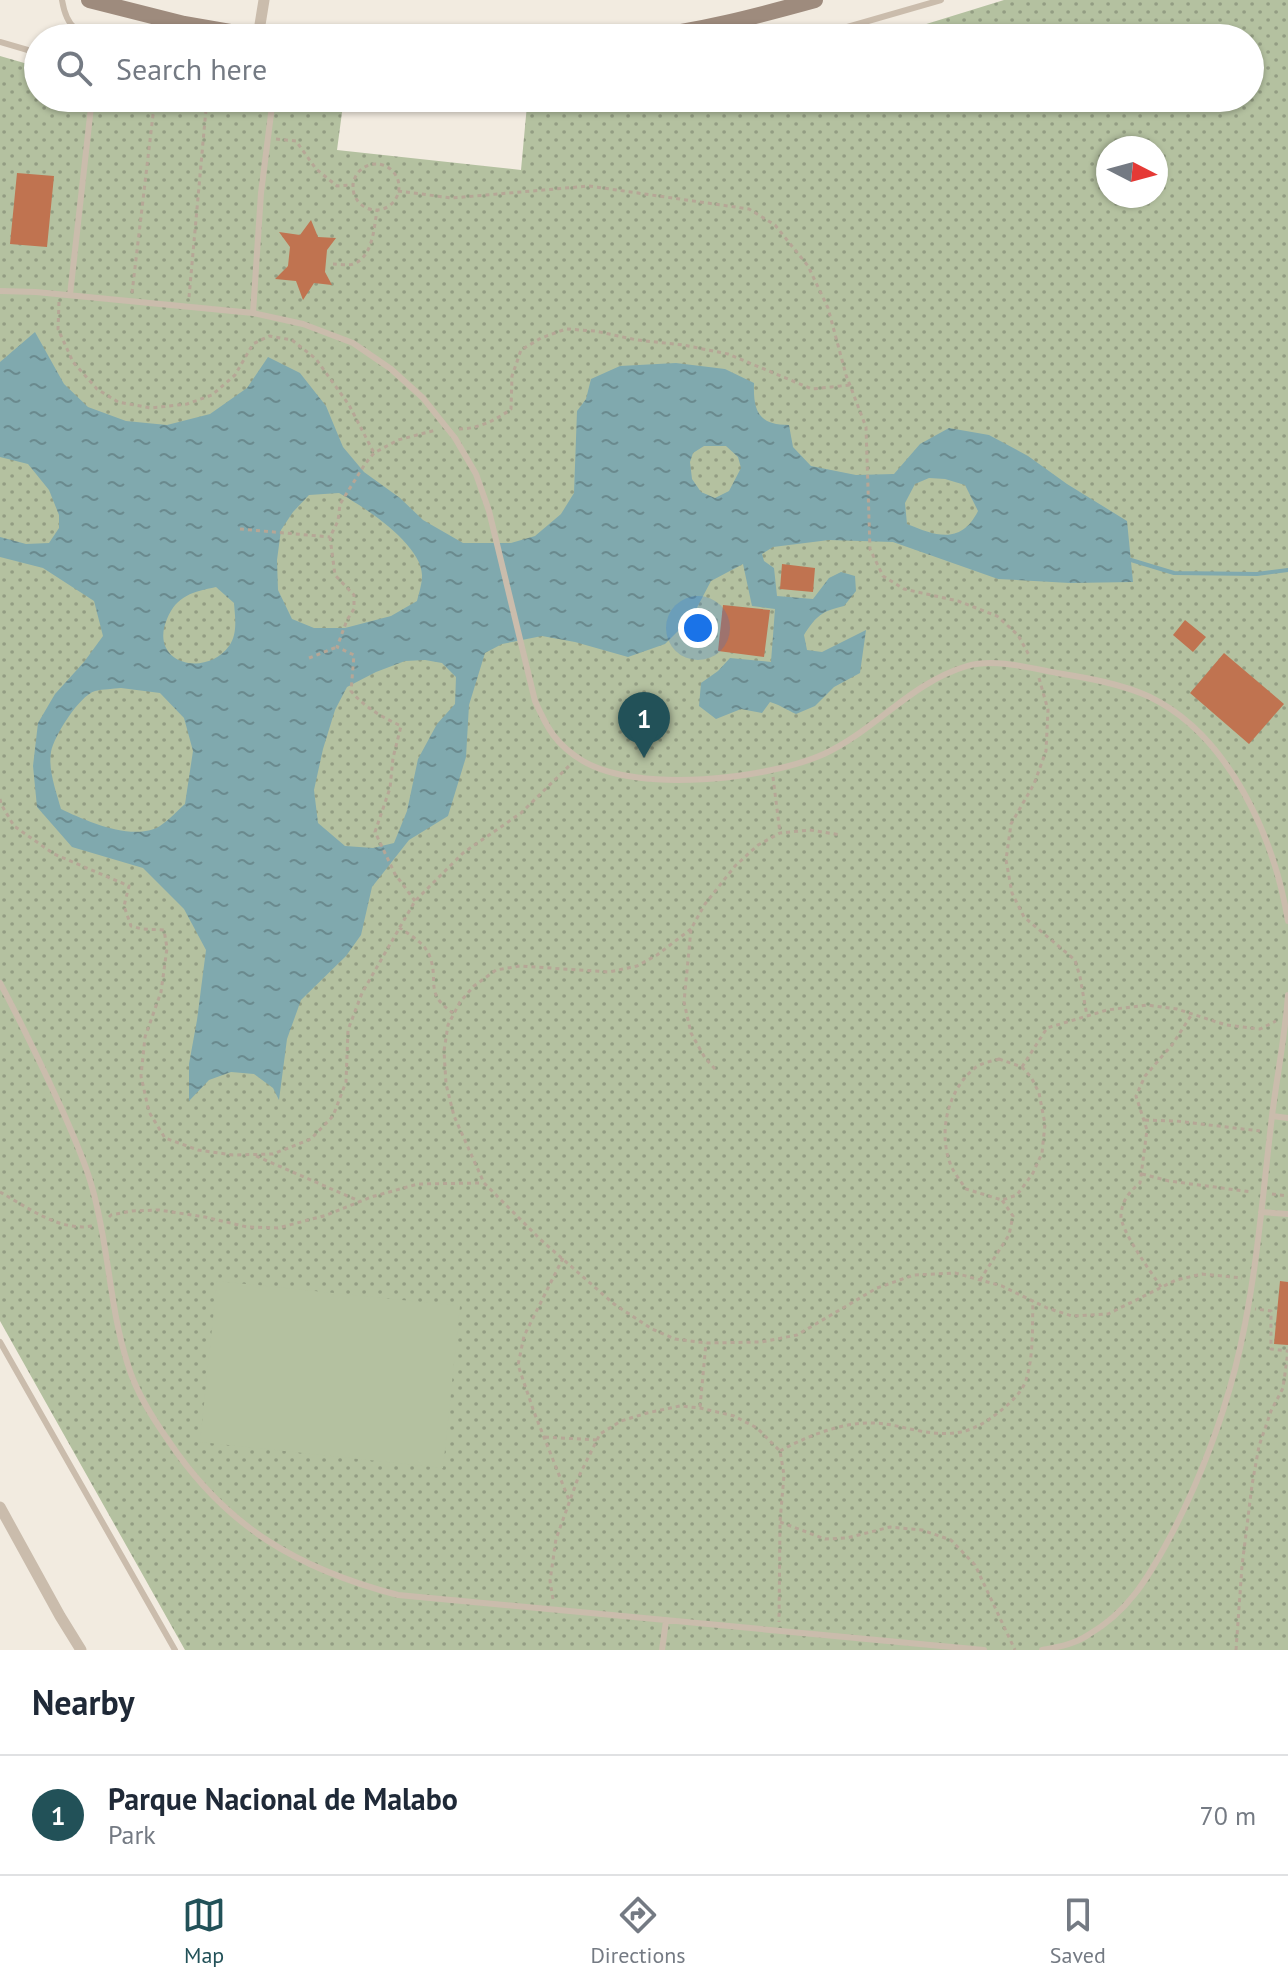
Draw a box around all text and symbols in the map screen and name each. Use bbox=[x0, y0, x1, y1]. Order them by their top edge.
search box bbox=[24, 24, 1264, 112]
icon: search bbox=[52, 46, 96, 90]
text: Search here bbox=[116, 49, 267, 88]
north arrow bbox=[1096, 136, 1168, 208]
your location bbox=[678, 608, 718, 648]
pin: 1 bbox=[618, 692, 670, 758]
text: Nearby bbox=[32, 1680, 134, 1724]
text: Parque Nacional de Malabo bbox=[108, 1779, 458, 1818]
text: 1 bbox=[51, 1799, 65, 1832]
text: 70 m bbox=[1200, 1799, 1256, 1832]
text: Park bbox=[108, 1818, 156, 1851]
tab: Map bbox=[182, 1893, 226, 1969]
tab: Directions bbox=[590, 1893, 686, 1969]
tab: Saved bbox=[1050, 1893, 1106, 1969]

